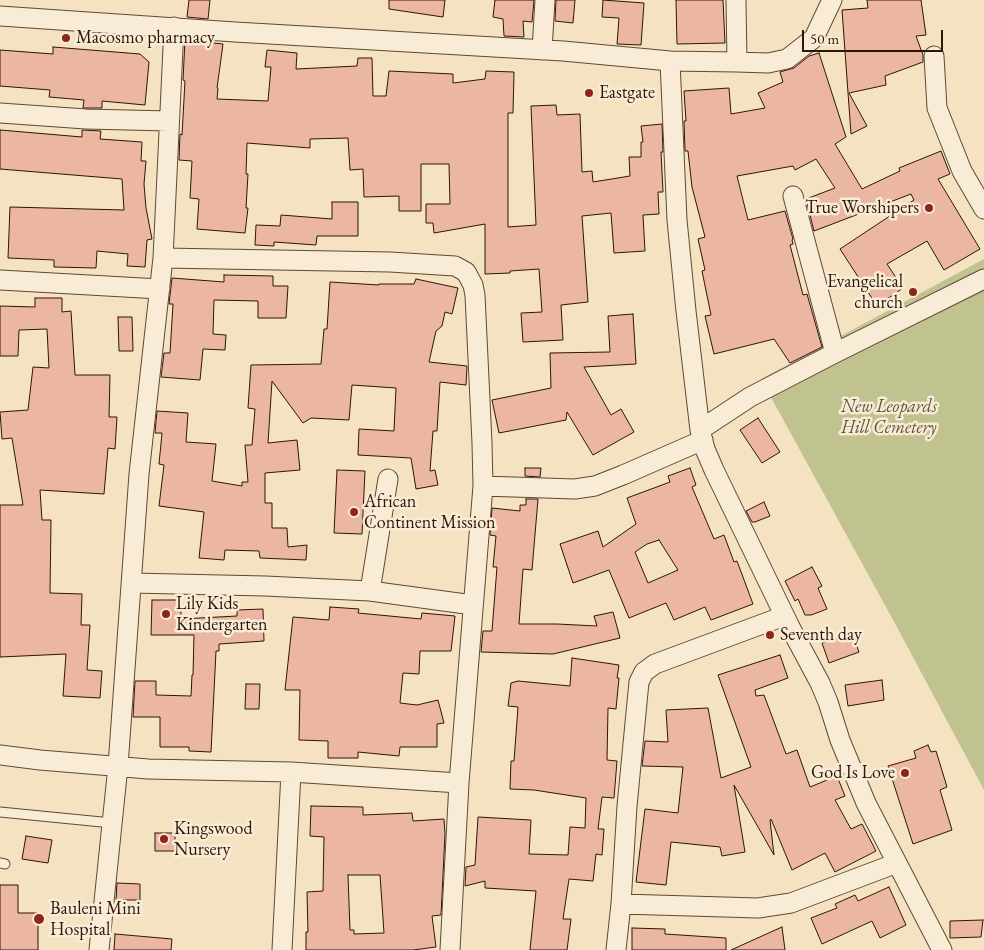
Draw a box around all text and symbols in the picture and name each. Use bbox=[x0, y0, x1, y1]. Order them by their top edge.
scale bar bbox=[804, 20, 945, 52]
place label: Macosmo pharmacy bbox=[76, 27, 215, 49]
text: 50 m bbox=[810, 29, 839, 48]
marker: Macosmo pharmacy bbox=[60, 32, 72, 44]
place label: Eastgate bbox=[599, 82, 655, 104]
marker: Eastgate bbox=[583, 87, 595, 99]
place label: True Worshipers bbox=[805, 197, 919, 219]
marker: True Worshipers bbox=[923, 202, 935, 214]
place label: Evangelical church bbox=[827, 271, 903, 314]
marker: Evangelical church bbox=[907, 286, 919, 298]
park label: New Leopards Hill Cemetery bbox=[841, 396, 937, 438]
place label: African Continent Mission bbox=[364, 491, 496, 534]
marker: African Continent Mission bbox=[348, 506, 360, 518]
place label: Lily Kids Kindergarten bbox=[176, 593, 268, 636]
marker: Lily Kids Kindergarten bbox=[160, 608, 172, 620]
place label: Seventh day bbox=[780, 624, 862, 646]
marker: Seventh day bbox=[764, 629, 776, 641]
place label: God Is Love bbox=[811, 762, 895, 784]
marker: God Is Love bbox=[899, 767, 911, 779]
place label: Kingswood Nursery bbox=[174, 818, 253, 861]
marker: Kingswood Nursery bbox=[158, 833, 170, 845]
place label: Bauleni Mini Hospital bbox=[50, 898, 141, 941]
marker: Bauleni Mini Hospital bbox=[32, 912, 46, 926]

